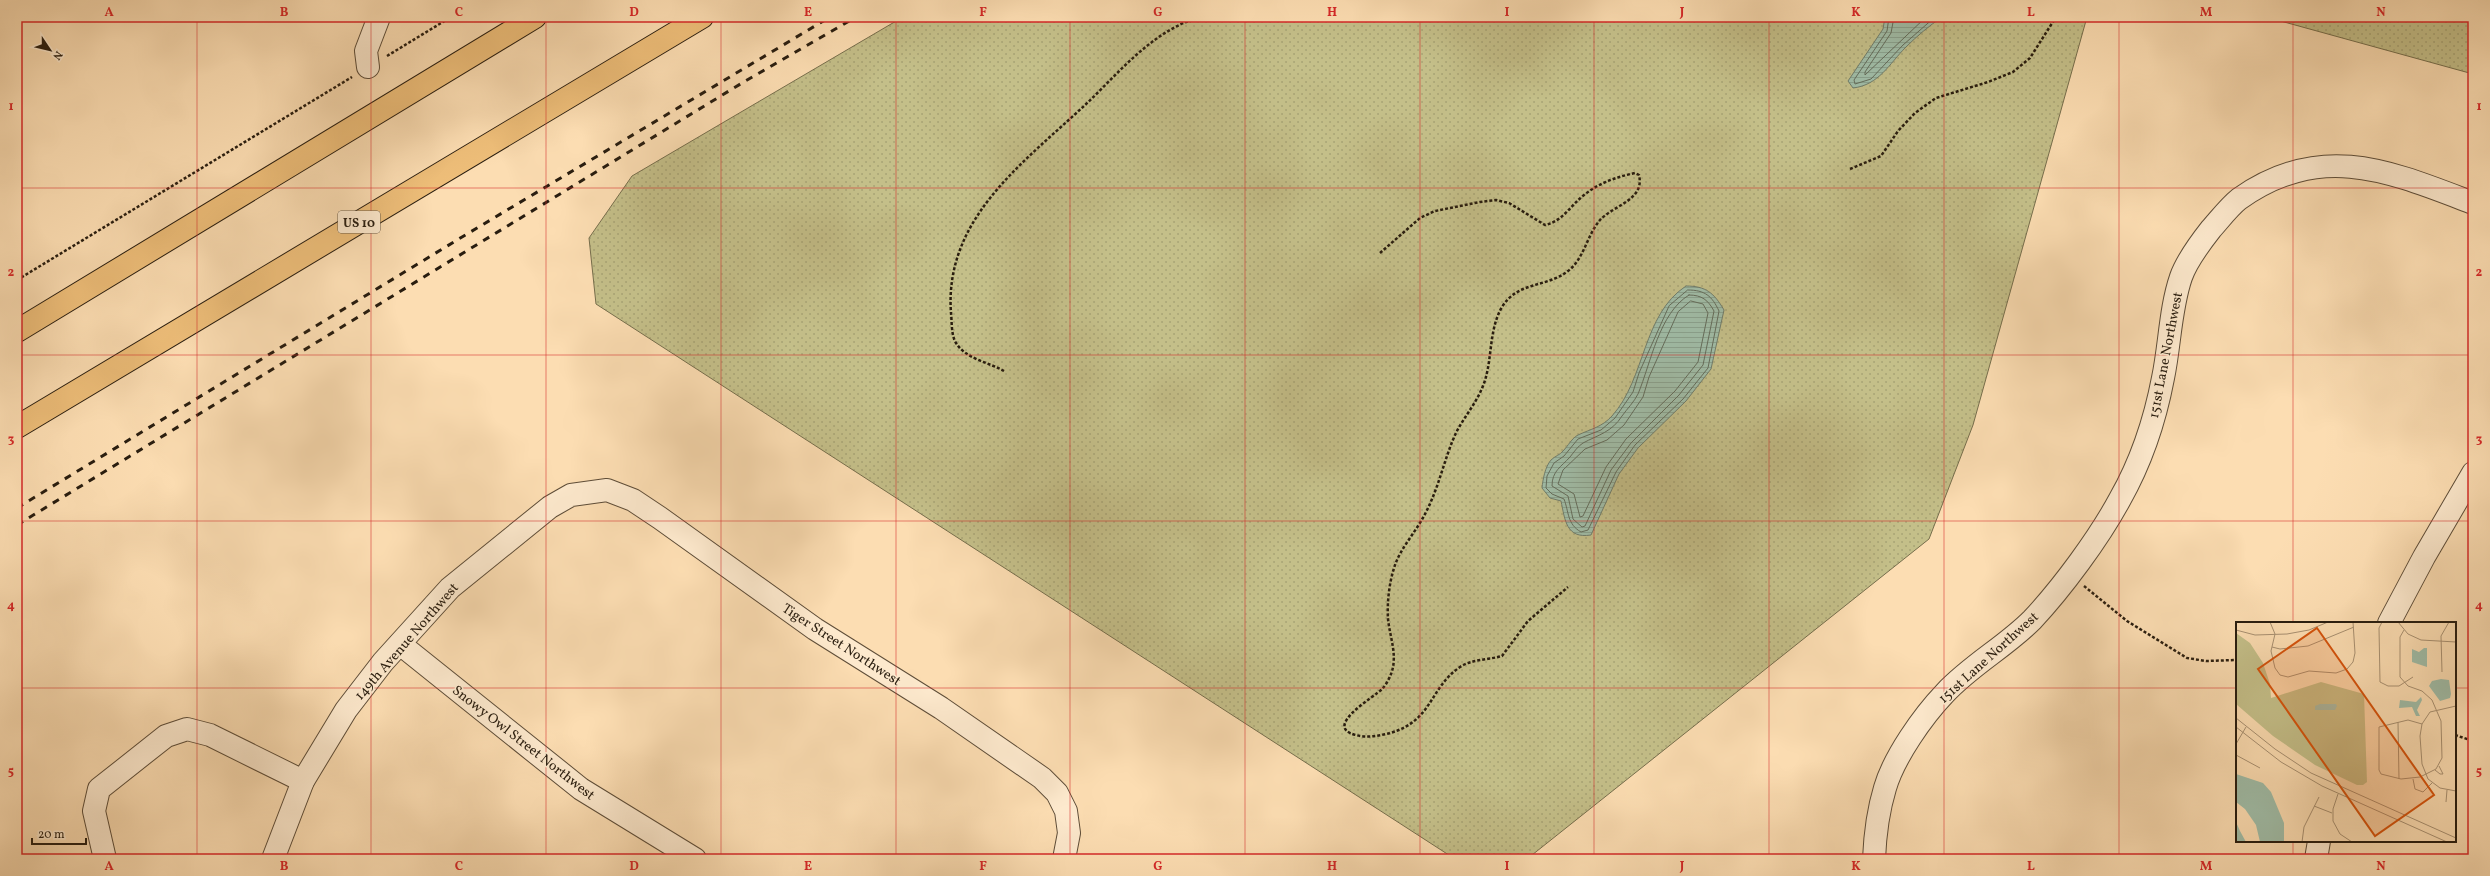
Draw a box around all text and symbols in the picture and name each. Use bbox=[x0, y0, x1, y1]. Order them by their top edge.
text: A bbox=[104, 4, 114, 22]
text: B bbox=[280, 4, 289, 22]
text: C bbox=[455, 4, 463, 22]
text: D bbox=[629, 4, 639, 22]
text: E bbox=[804, 4, 812, 22]
text: F bbox=[979, 4, 987, 22]
text: G bbox=[1153, 4, 1163, 22]
text: H bbox=[1327, 4, 1337, 22]
text: I bbox=[1505, 4, 1510, 22]
text: J bbox=[1679, 4, 1685, 22]
text: K bbox=[1851, 4, 1861, 22]
text: L bbox=[2027, 4, 2035, 22]
text: M bbox=[2200, 4, 2213, 22]
text: N bbox=[2376, 4, 2386, 22]
north arrow bbox=[30, 30, 70, 70]
text: N bbox=[49, 47, 65, 62]
text: 1 bbox=[8, 98, 14, 116]
text: 1 bbox=[2476, 98, 2482, 116]
road number: US 10 bbox=[338, 211, 380, 233]
text: 2 bbox=[8, 264, 15, 282]
text: 2 bbox=[2476, 264, 2483, 282]
street label: 151st Lane Northwest bbox=[2145, 290, 2188, 420]
text: 3 bbox=[8, 431, 15, 449]
text: 3 bbox=[2476, 431, 2483, 449]
street label: 149th Avenue Northwest bbox=[351, 579, 464, 705]
text: 4 bbox=[7, 597, 15, 615]
text: 4 bbox=[2475, 597, 2483, 615]
street label: Tiger Street Northwest bbox=[778, 600, 904, 691]
street label: 151st Lane Northwest bbox=[1935, 608, 2043, 708]
inset map bbox=[2236, 622, 2456, 842]
street label: Snowy Owl Street Northwest bbox=[448, 681, 598, 805]
text: 5 bbox=[8, 763, 14, 781]
text: 5 bbox=[2476, 763, 2482, 781]
scale bar bbox=[32, 820, 86, 846]
text: 20 m bbox=[38, 827, 65, 843]
text: A bbox=[104, 858, 114, 876]
text: B bbox=[280, 858, 289, 876]
text: C bbox=[455, 858, 463, 876]
text: D bbox=[629, 858, 639, 876]
text: E bbox=[804, 858, 812, 876]
text: F bbox=[979, 858, 987, 876]
text: G bbox=[1153, 858, 1163, 876]
text: H bbox=[1327, 858, 1337, 876]
text: I bbox=[1505, 858, 1510, 876]
text: J bbox=[1679, 858, 1685, 876]
text: K bbox=[1851, 858, 1861, 876]
text: L bbox=[2027, 858, 2035, 876]
text: M bbox=[2200, 858, 2213, 876]
text: N bbox=[2376, 858, 2386, 876]

